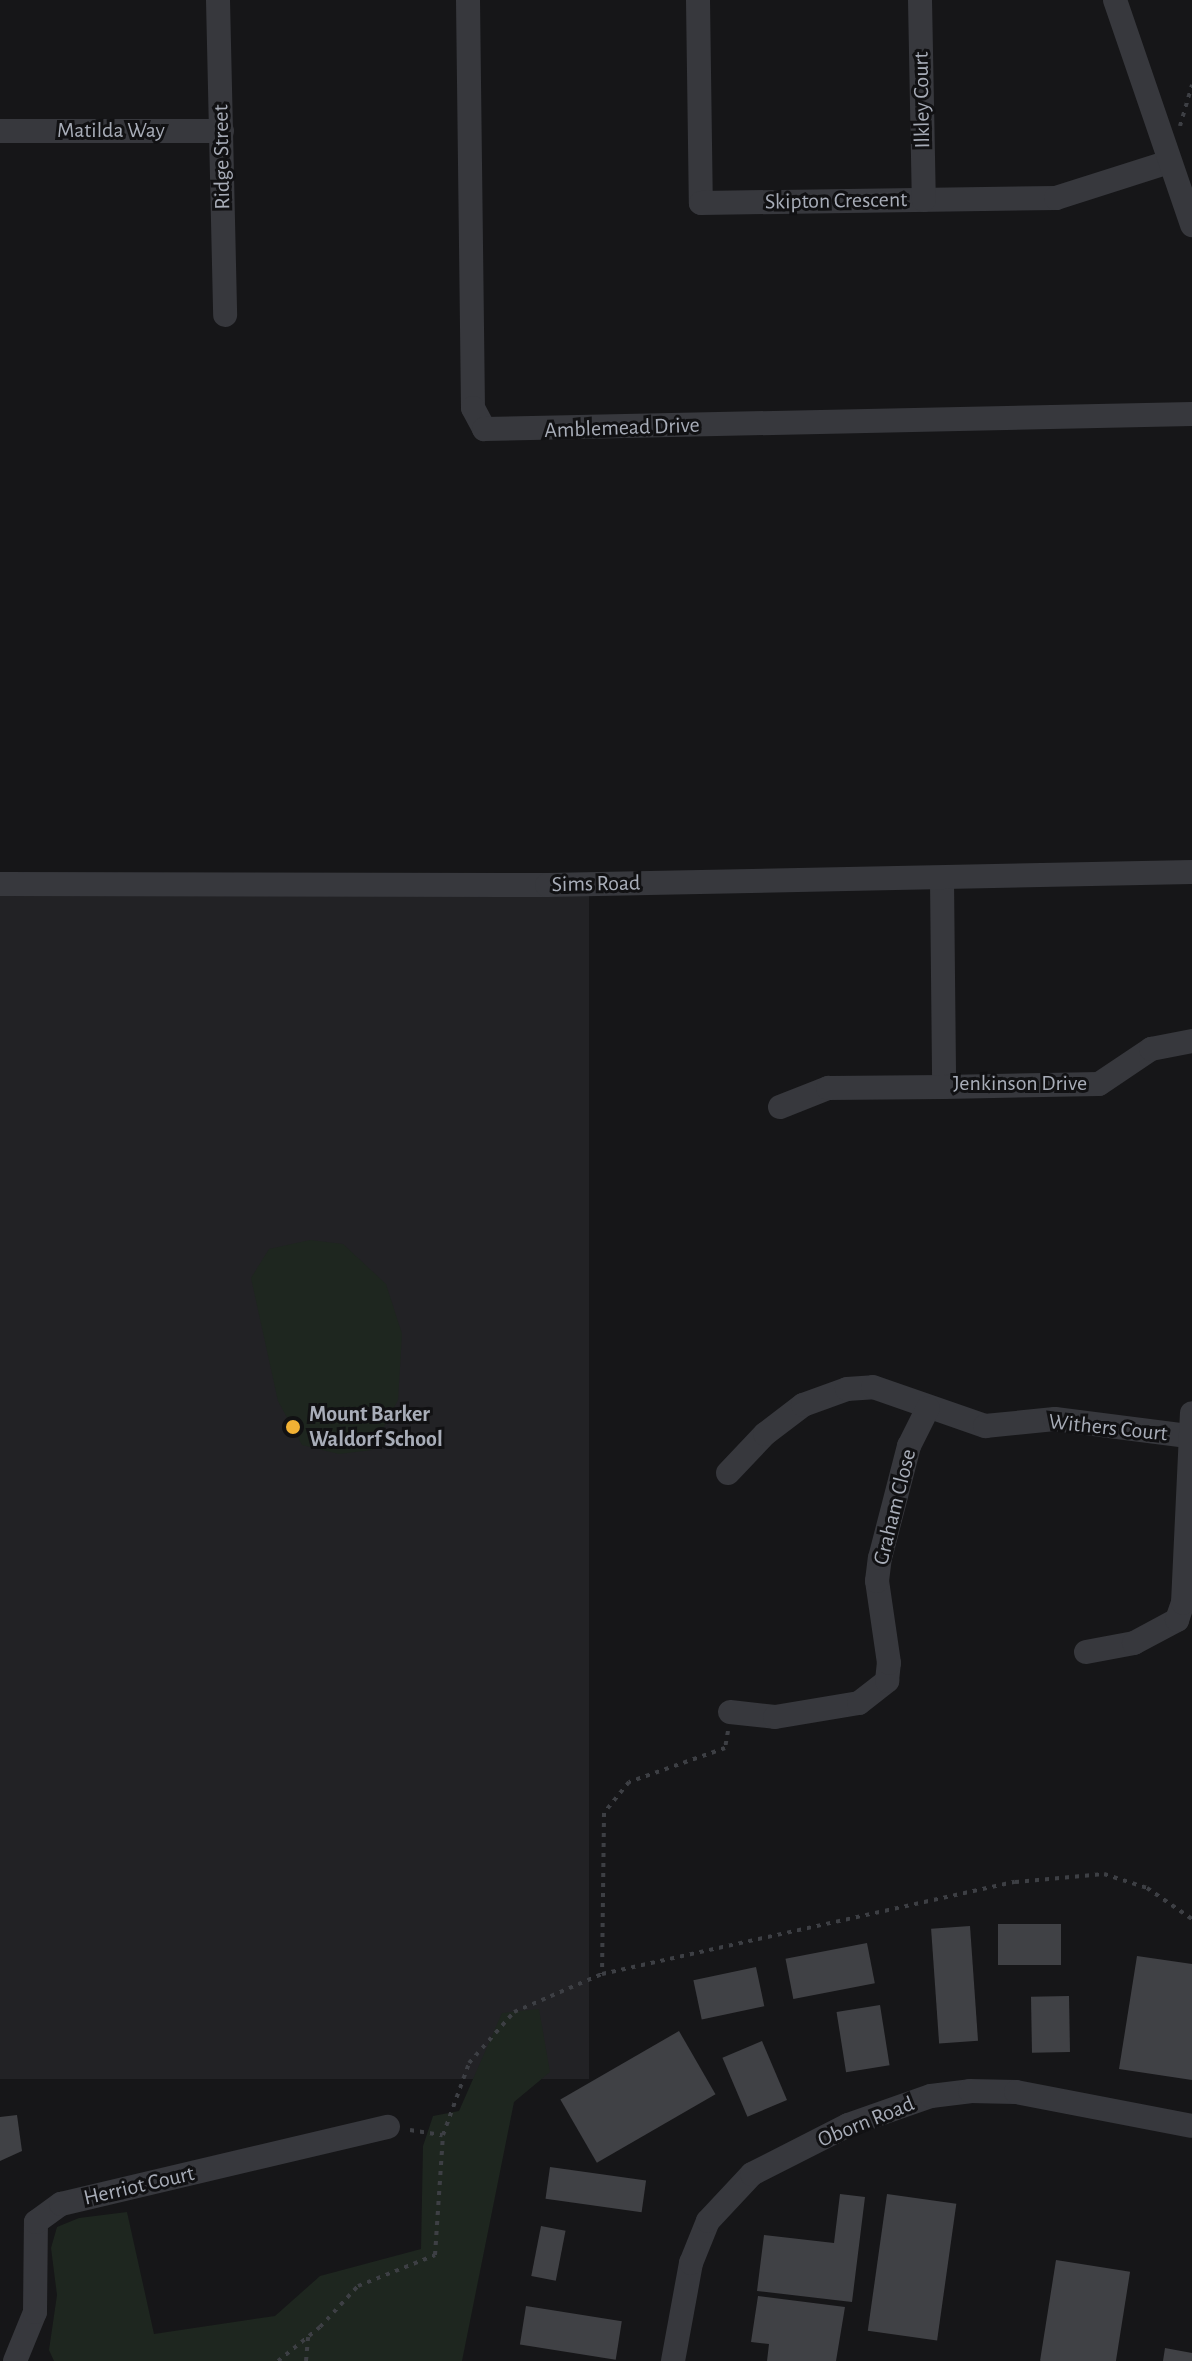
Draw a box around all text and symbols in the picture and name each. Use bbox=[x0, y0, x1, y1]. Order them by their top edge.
street label: Ilkley Court bbox=[908, 51, 936, 149]
street label: Ridge Street bbox=[208, 104, 236, 210]
street label: Matilda Way bbox=[57, 118, 165, 144]
street label: Skipton Crescent bbox=[765, 187, 907, 215]
street label: Amblemead Drive bbox=[544, 412, 700, 444]
street label: Sims Road bbox=[551, 870, 641, 898]
street label: Jenkinson Drive bbox=[953, 1071, 1087, 1097]
place label: Mount Barker Waldorf School bbox=[309, 1401, 443, 1452]
street label: Withers Court bbox=[1047, 1409, 1169, 1447]
marker: Mount Barker Waldorf School bbox=[284, 1418, 302, 1436]
street label: Graham Close bbox=[868, 1446, 922, 1568]
street label: Oborn Road bbox=[814, 2091, 918, 2153]
street label: Herriot Court bbox=[81, 2160, 197, 2212]

